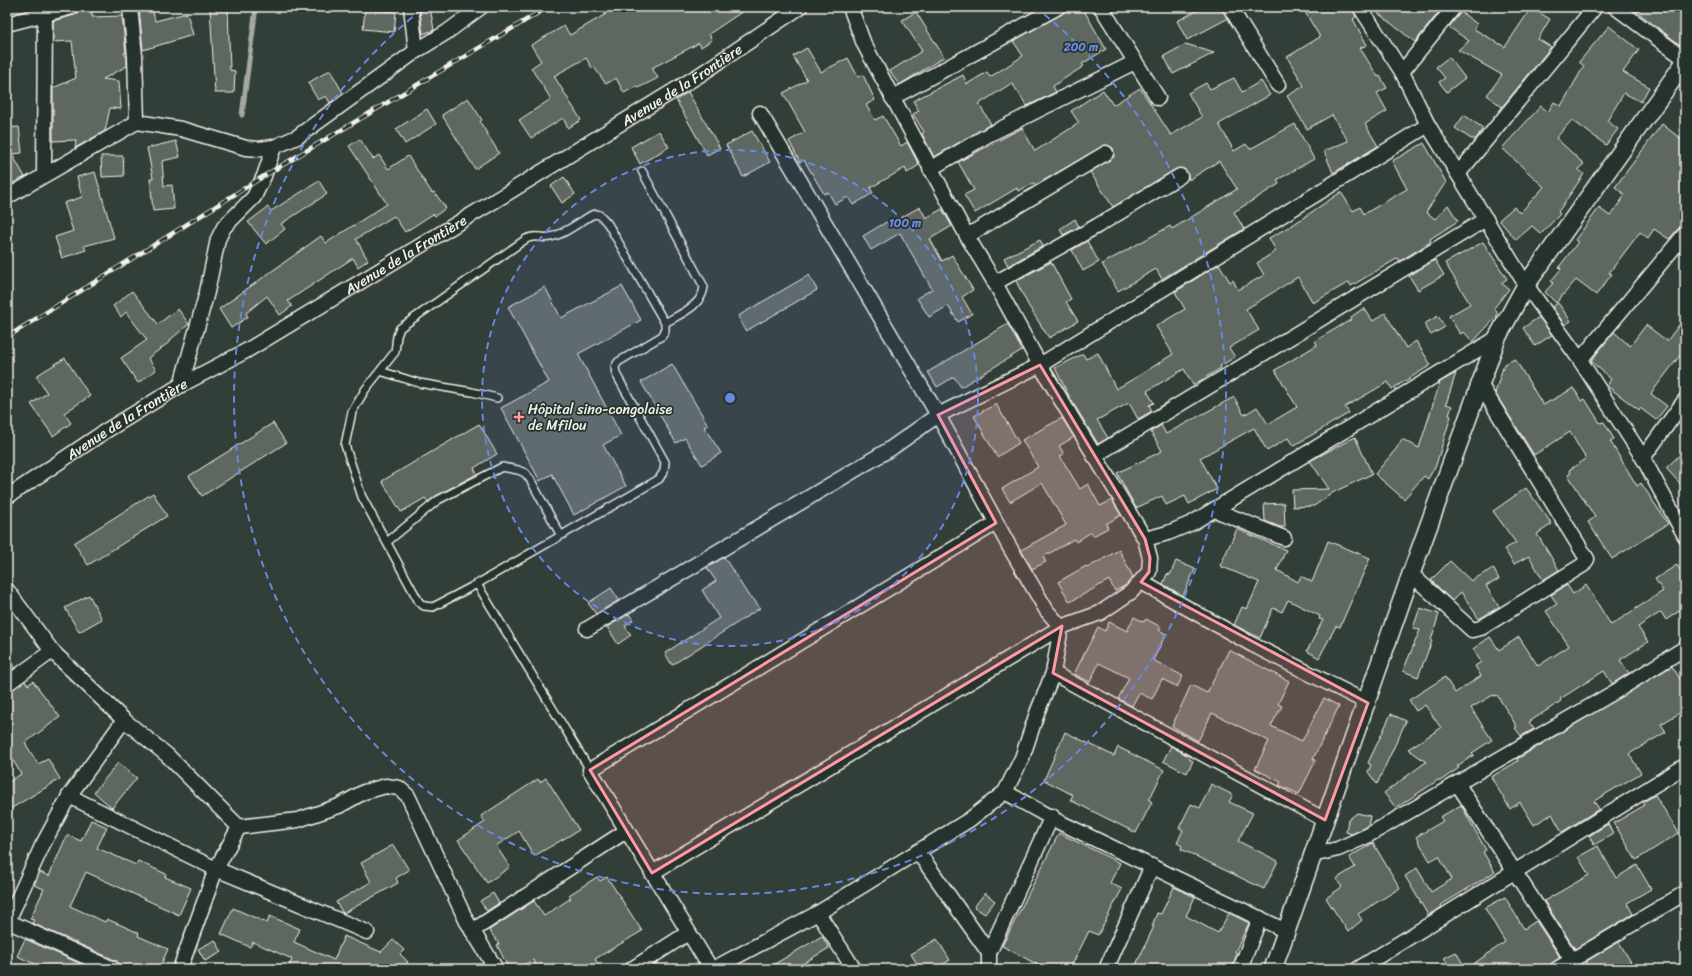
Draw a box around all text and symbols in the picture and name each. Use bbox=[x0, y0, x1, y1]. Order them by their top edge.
text: 200 m bbox=[1063, 36, 1099, 58]
street label: Avenue de la Frontière bbox=[616, 37, 748, 134]
street label: Avenue de la Frontière bbox=[339, 208, 472, 302]
text: 100 m bbox=[889, 212, 922, 234]
street label: Avenue de la Frontière bbox=[60, 372, 192, 468]
centre of rings bbox=[723, 391, 737, 405]
place label: Hôpital sino-congolaise de Mfilou bbox=[528, 397, 672, 438]
marker: Hôpital sino-congolaise de Mfilou bbox=[513, 411, 525, 423]

